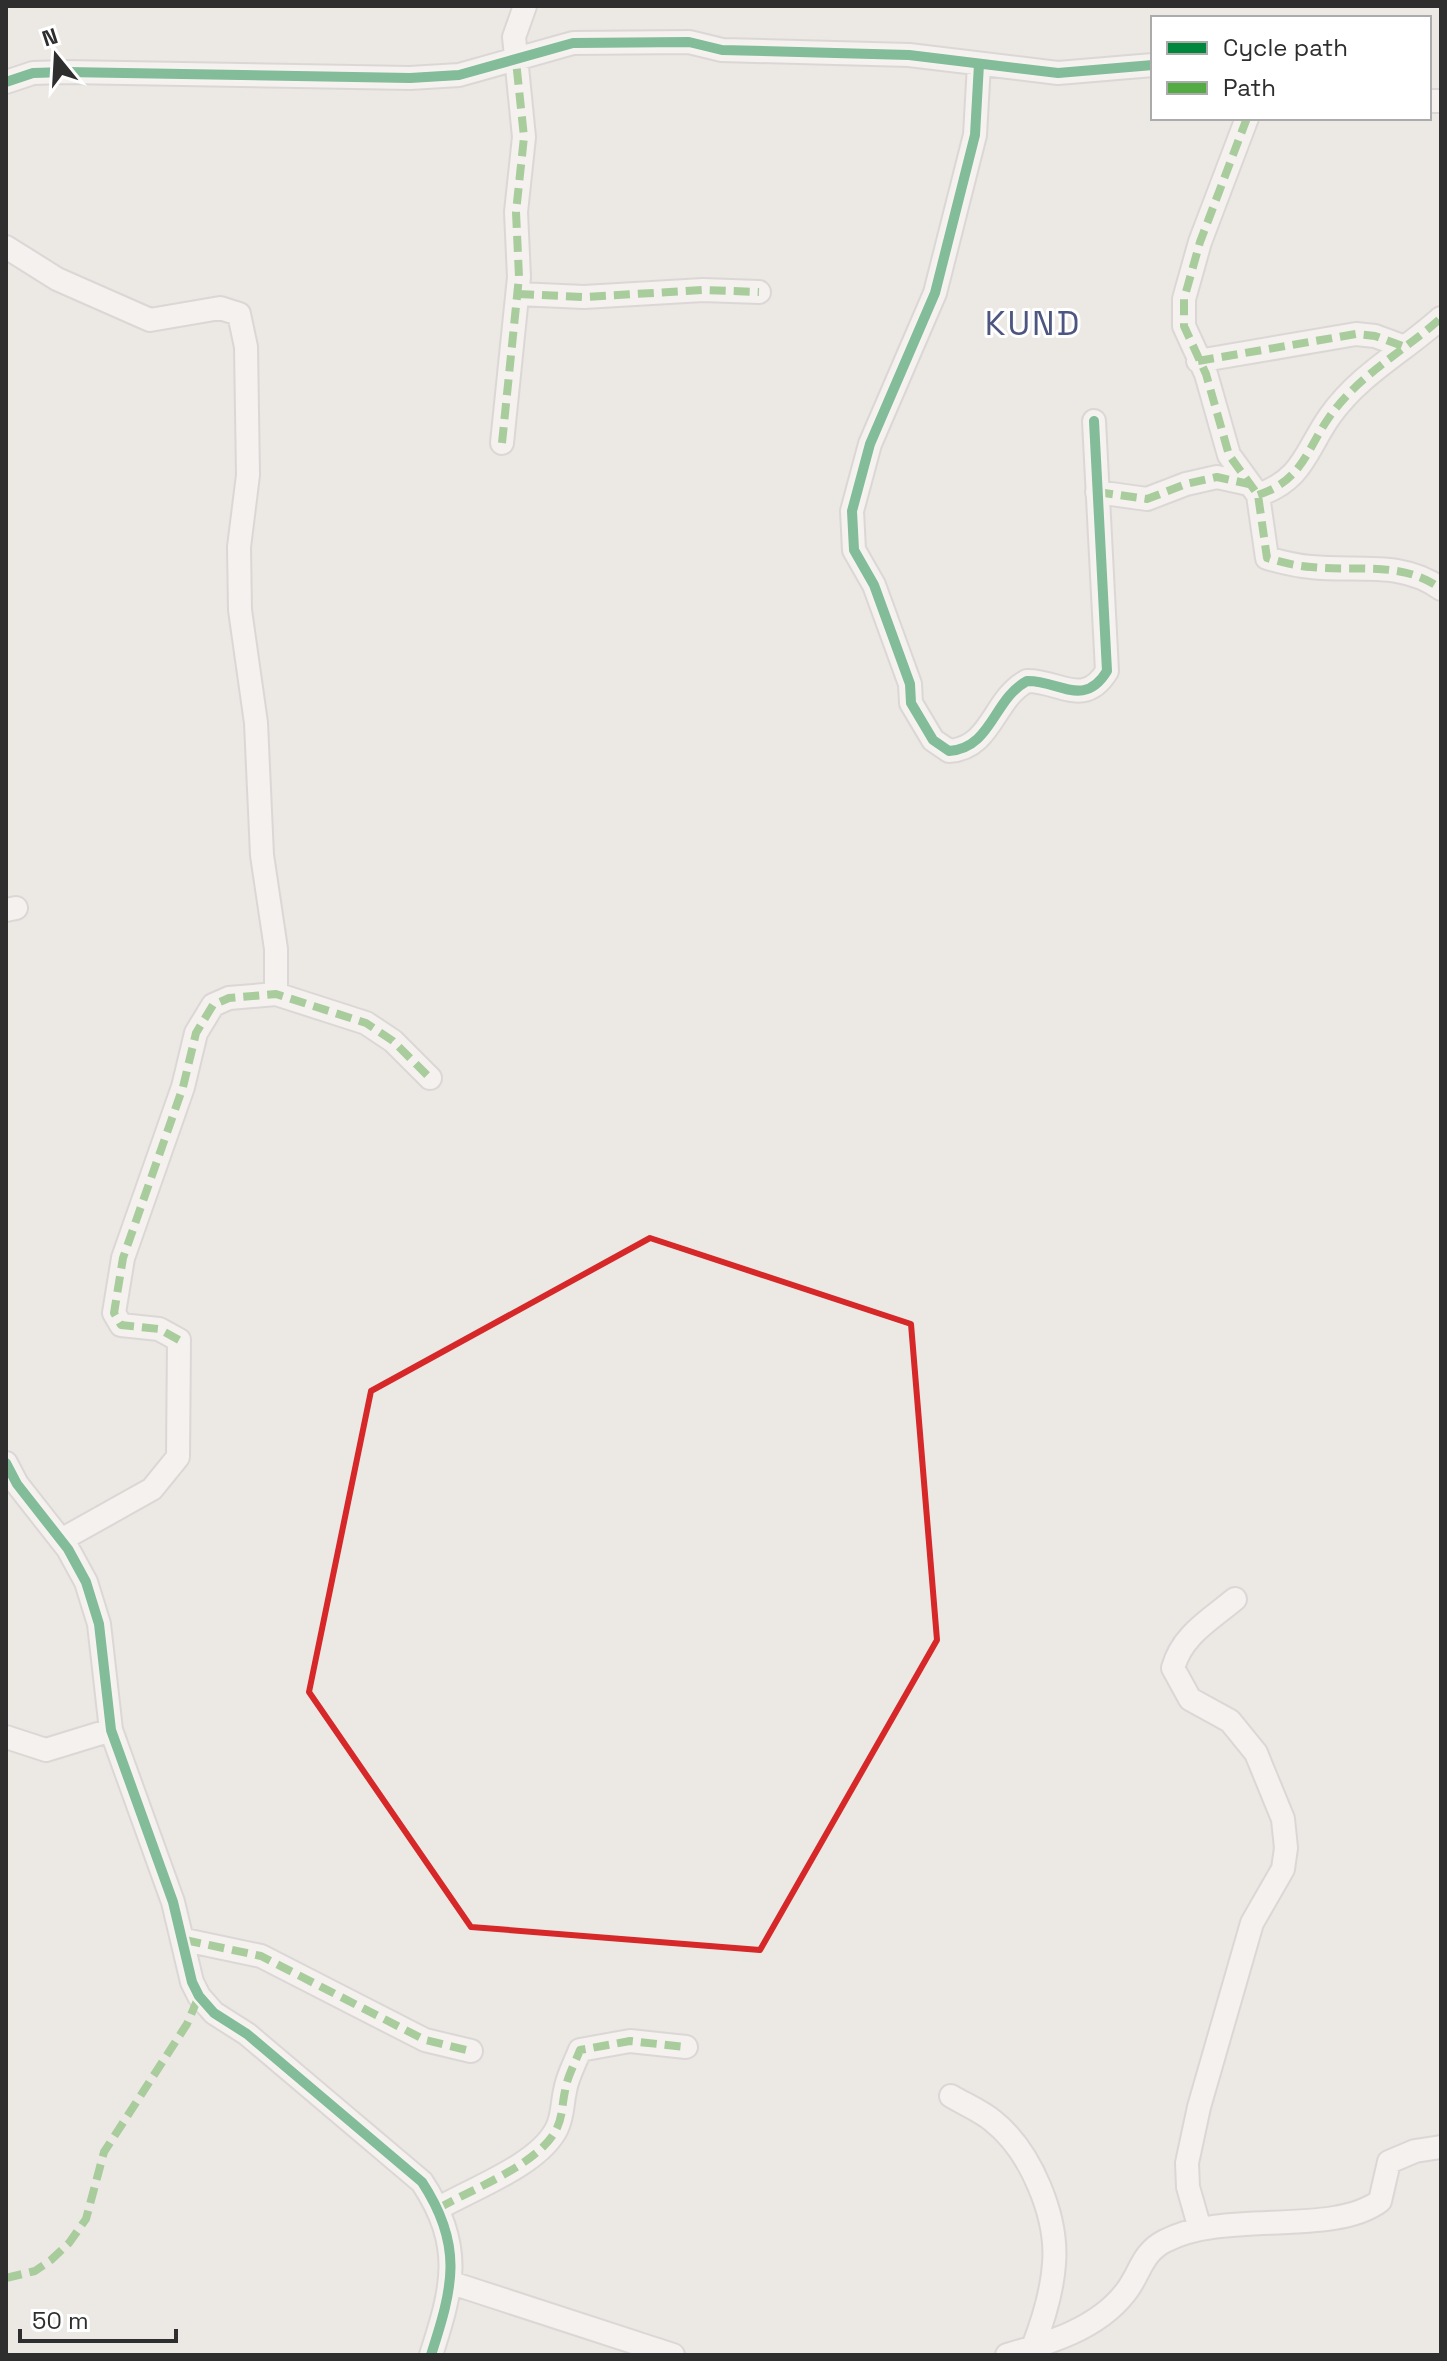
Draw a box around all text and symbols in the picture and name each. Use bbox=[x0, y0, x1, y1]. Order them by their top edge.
north arrow bbox=[16, 16, 96, 96]
legend bbox=[1151, 16, 1431, 120]
text: N bbox=[38, 21, 61, 53]
text: Cycle path bbox=[1223, 32, 1348, 63]
text: Path bbox=[1223, 72, 1276, 103]
district label: KUND bbox=[985, 302, 1081, 345]
scale bar bbox=[20, 2293, 176, 2343]
text: 50 m bbox=[32, 2305, 89, 2336]

